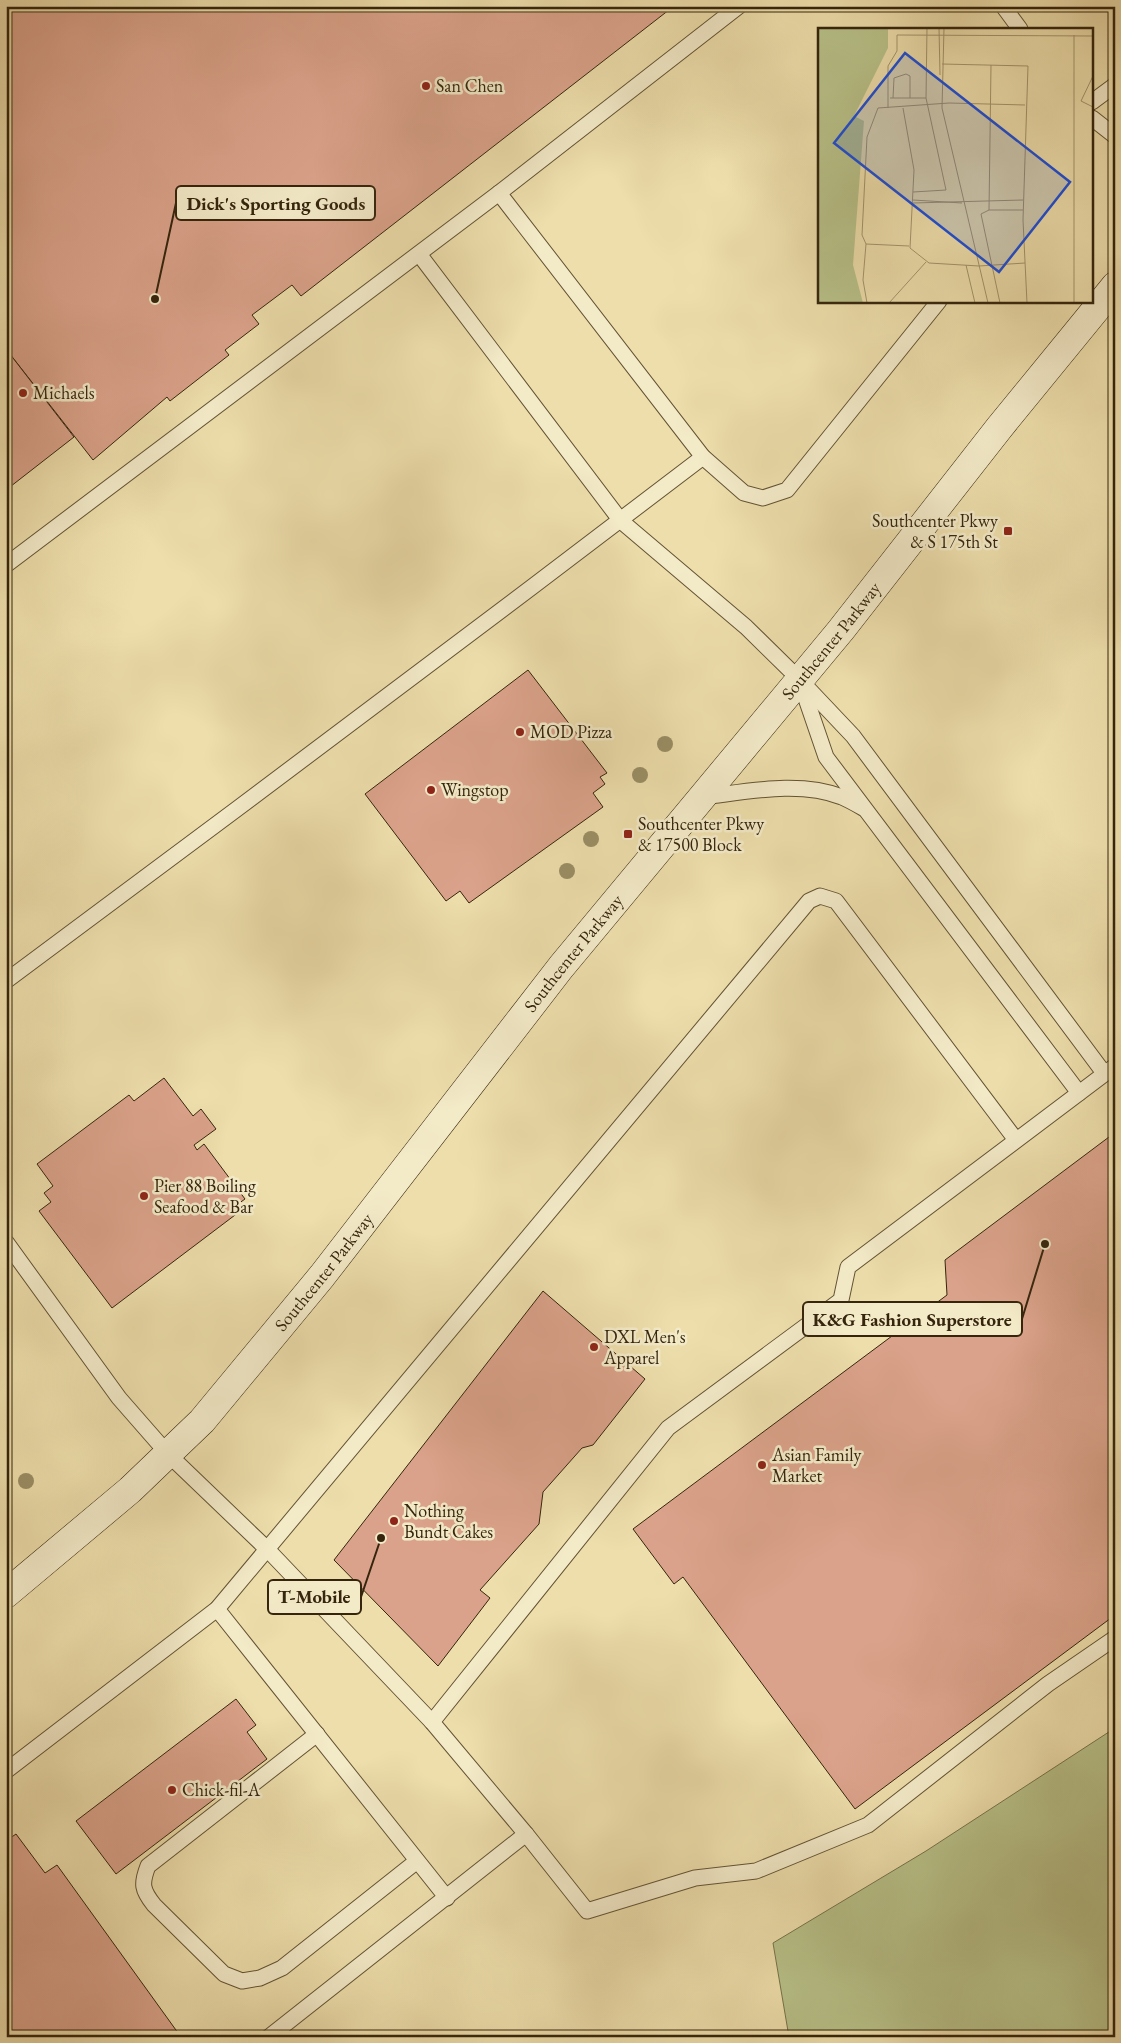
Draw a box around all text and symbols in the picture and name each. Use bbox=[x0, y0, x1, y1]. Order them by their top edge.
inset map bbox=[818, 28, 1094, 302]
place label: San Chen bbox=[436, 74, 504, 97]
marker: San Chen bbox=[420, 80, 432, 92]
callout: Dick's Sporting Goods bbox=[176, 186, 375, 220]
text: Dick's Sporting Goods bbox=[187, 191, 366, 216]
place label: Michaels bbox=[33, 381, 95, 404]
marker: Michaels bbox=[17, 387, 29, 399]
place label: Southcenter Pkwy & S 175th St bbox=[872, 509, 998, 553]
marker: Southcenter Pkwy & S 175th St bbox=[1002, 525, 1014, 537]
street label: Southcenter Parkway bbox=[776, 577, 885, 704]
place label: MOD Pizza bbox=[530, 720, 613, 743]
marker: MOD Pizza bbox=[514, 726, 526, 738]
place label: Wingstop bbox=[441, 778, 509, 801]
marker: Wingstop bbox=[425, 784, 437, 796]
place label: Southcenter Pkwy & 17500 Block bbox=[638, 812, 764, 856]
marker: Southcenter Pkwy & 17500 Block bbox=[622, 828, 634, 840]
street label: Southcenter Parkway bbox=[518, 889, 628, 1016]
place label: Pier 88 Boiling Seafood & Bar bbox=[154, 1174, 256, 1218]
marker: Pier 88 Boiling Seafood & Bar bbox=[138, 1190, 150, 1202]
street label: Southcenter Parkway bbox=[269, 1208, 378, 1336]
callout: K&G Fashion Superstore bbox=[803, 1302, 1022, 1336]
text: K&G Fashion Superstore bbox=[812, 1307, 1012, 1332]
place label: DXL Men's Apparel bbox=[603, 1325, 686, 1369]
marker: DXL Men's Apparel bbox=[588, 1341, 600, 1353]
place label: Asian Family Market bbox=[771, 1443, 862, 1487]
marker: Asian Family Market bbox=[756, 1459, 768, 1471]
place label: Nothing Bundt Cakes bbox=[404, 1499, 493, 1543]
marker: Nothing Bundt Cakes bbox=[388, 1515, 400, 1527]
callout: T-Mobile bbox=[268, 1580, 361, 1614]
text: T-Mobile bbox=[277, 1584, 351, 1609]
place label: Chick-fil-A bbox=[182, 1778, 261, 1801]
marker: Chick-fil-A bbox=[166, 1784, 178, 1796]

